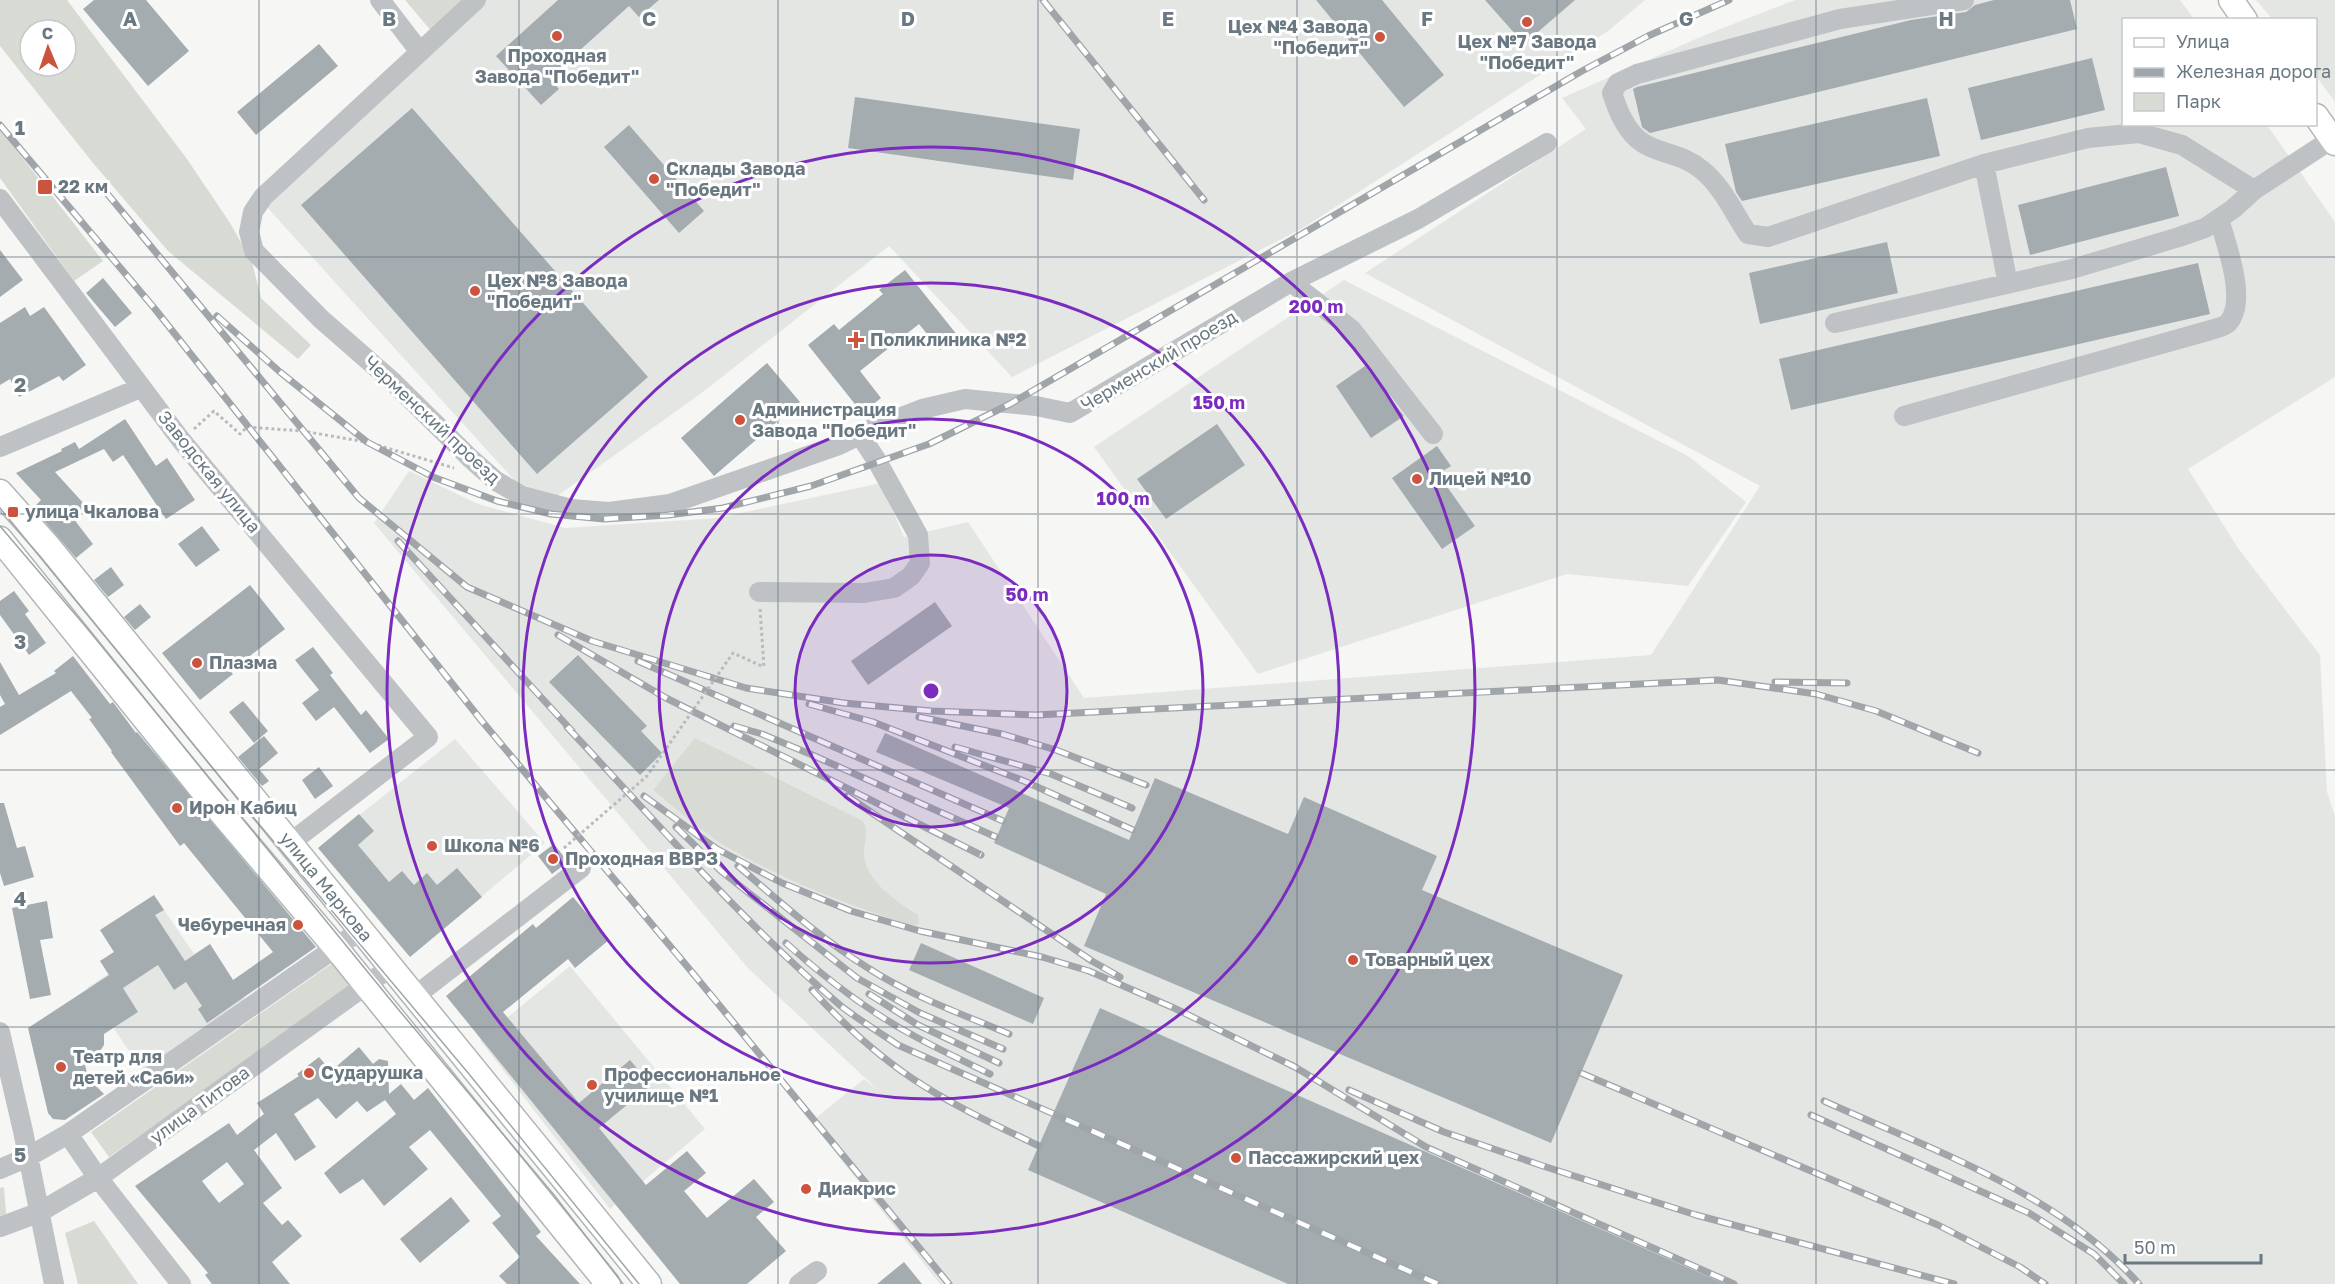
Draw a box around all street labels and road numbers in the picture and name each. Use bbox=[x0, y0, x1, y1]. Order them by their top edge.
street label: Черменский проезд bbox=[1077, 305, 1241, 415]
street label: Черменский проезд bbox=[360, 351, 505, 488]
street label: Заводская улица bbox=[154, 406, 266, 537]
street label: улица Маркова bbox=[276, 827, 378, 946]
street label: улица Титова bbox=[145, 1061, 253, 1148]

